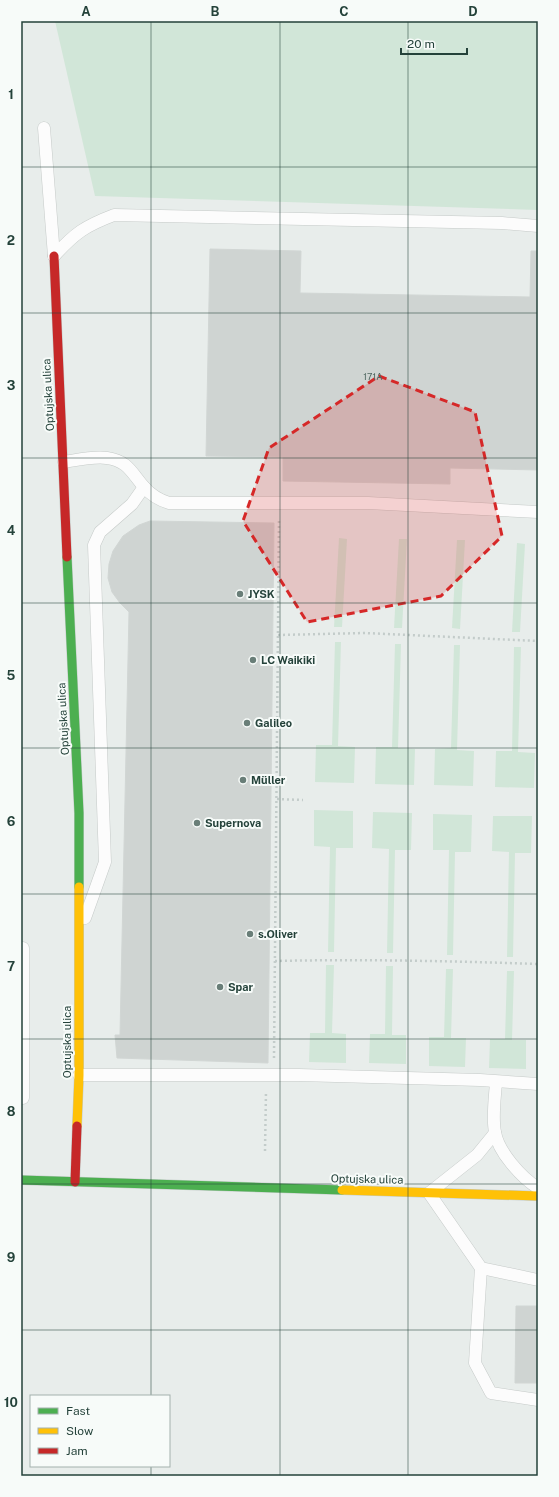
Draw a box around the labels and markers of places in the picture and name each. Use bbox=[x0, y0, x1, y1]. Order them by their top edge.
place label: JYSK bbox=[248, 588, 275, 600]
marker: JYSK bbox=[235, 589, 245, 599]
place label: LC Waikiki bbox=[261, 654, 315, 666]
marker: LC Waikiki bbox=[248, 655, 258, 665]
place label: Galileo bbox=[255, 717, 292, 729]
marker: Galileo bbox=[242, 718, 252, 728]
place label: Müller bbox=[251, 774, 286, 786]
marker: Müller bbox=[238, 775, 248, 785]
place label: Supernova bbox=[205, 817, 261, 829]
marker: Supernova bbox=[192, 818, 202, 828]
place label: s.Oliver bbox=[258, 928, 298, 940]
marker: s.Oliver bbox=[245, 929, 255, 939]
place label: Spar bbox=[228, 981, 253, 993]
marker: Spar bbox=[215, 982, 225, 992]

